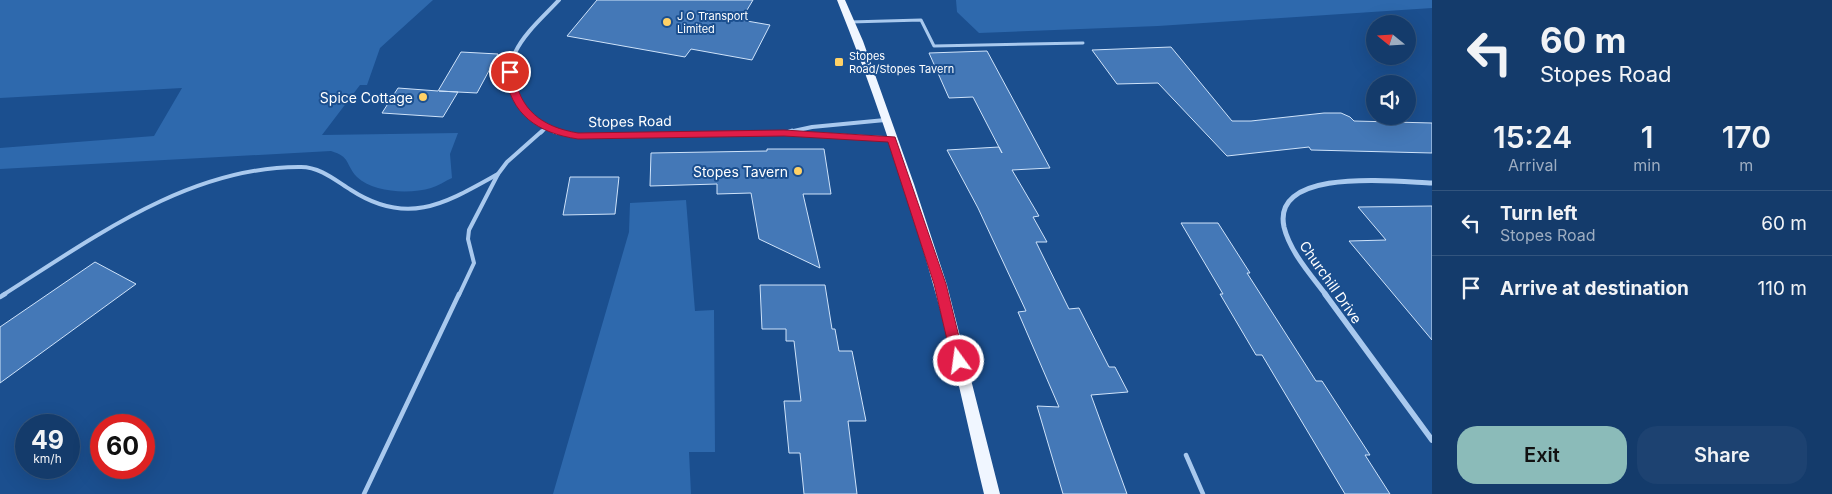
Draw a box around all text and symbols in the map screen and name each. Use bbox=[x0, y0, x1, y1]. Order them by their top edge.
place label: J O Transport Limited bbox=[677, 9, 749, 36]
north arrow bbox=[1366, 15, 1416, 65]
map controls bbox=[1366, 15, 1416, 125]
marker: J O Transport Limited bbox=[661, 16, 673, 28]
text: 60 m bbox=[1540, 19, 1627, 61]
icon: left bbox=[1457, 20, 1522, 85]
place label: Stopes Road/Stopes Tavern bbox=[849, 49, 954, 76]
pin bbox=[489, 51, 531, 93]
marker: Stopes Road/Stopes Tavern bbox=[833, 56, 845, 68]
icon: arrive bbox=[496, 58, 524, 86]
text: Stopes Road bbox=[1540, 61, 1671, 87]
button: sound bbox=[1366, 75, 1416, 125]
place label: Spice Cottage bbox=[320, 89, 413, 106]
marker: Spice Cottage bbox=[417, 91, 429, 103]
street label: Stopes Road bbox=[588, 112, 672, 130]
text: 15:24 bbox=[1493, 119, 1572, 155]
text: 1 bbox=[1641, 119, 1653, 155]
text: 170 bbox=[1722, 119, 1771, 155]
text: Arrival bbox=[1508, 155, 1557, 175]
text: min bbox=[1633, 155, 1661, 175]
text: m bbox=[1739, 155, 1753, 175]
place label: Stopes Tavern bbox=[693, 163, 788, 180]
marker: Stopes Tavern bbox=[792, 165, 804, 177]
text: Turn left bbox=[1500, 202, 1578, 225]
icon: left bbox=[1457, 209, 1485, 237]
text: 60 m bbox=[1761, 212, 1807, 235]
text: Stopes Road bbox=[1500, 225, 1596, 245]
street label: Churchill Drive bbox=[1296, 237, 1366, 327]
icon: arrive bbox=[1457, 274, 1485, 302]
text: Arrive at destination bbox=[1500, 277, 1689, 300]
text: 110 m bbox=[1758, 277, 1807, 300]
position arrow bbox=[932, 334, 984, 386]
speed limit sign: 60 bbox=[90, 414, 155, 479]
text: 49 bbox=[31, 425, 64, 455]
button: Exit bbox=[1457, 426, 1627, 484]
button: Share bbox=[1637, 426, 1807, 484]
text: km/h bbox=[33, 451, 62, 466]

